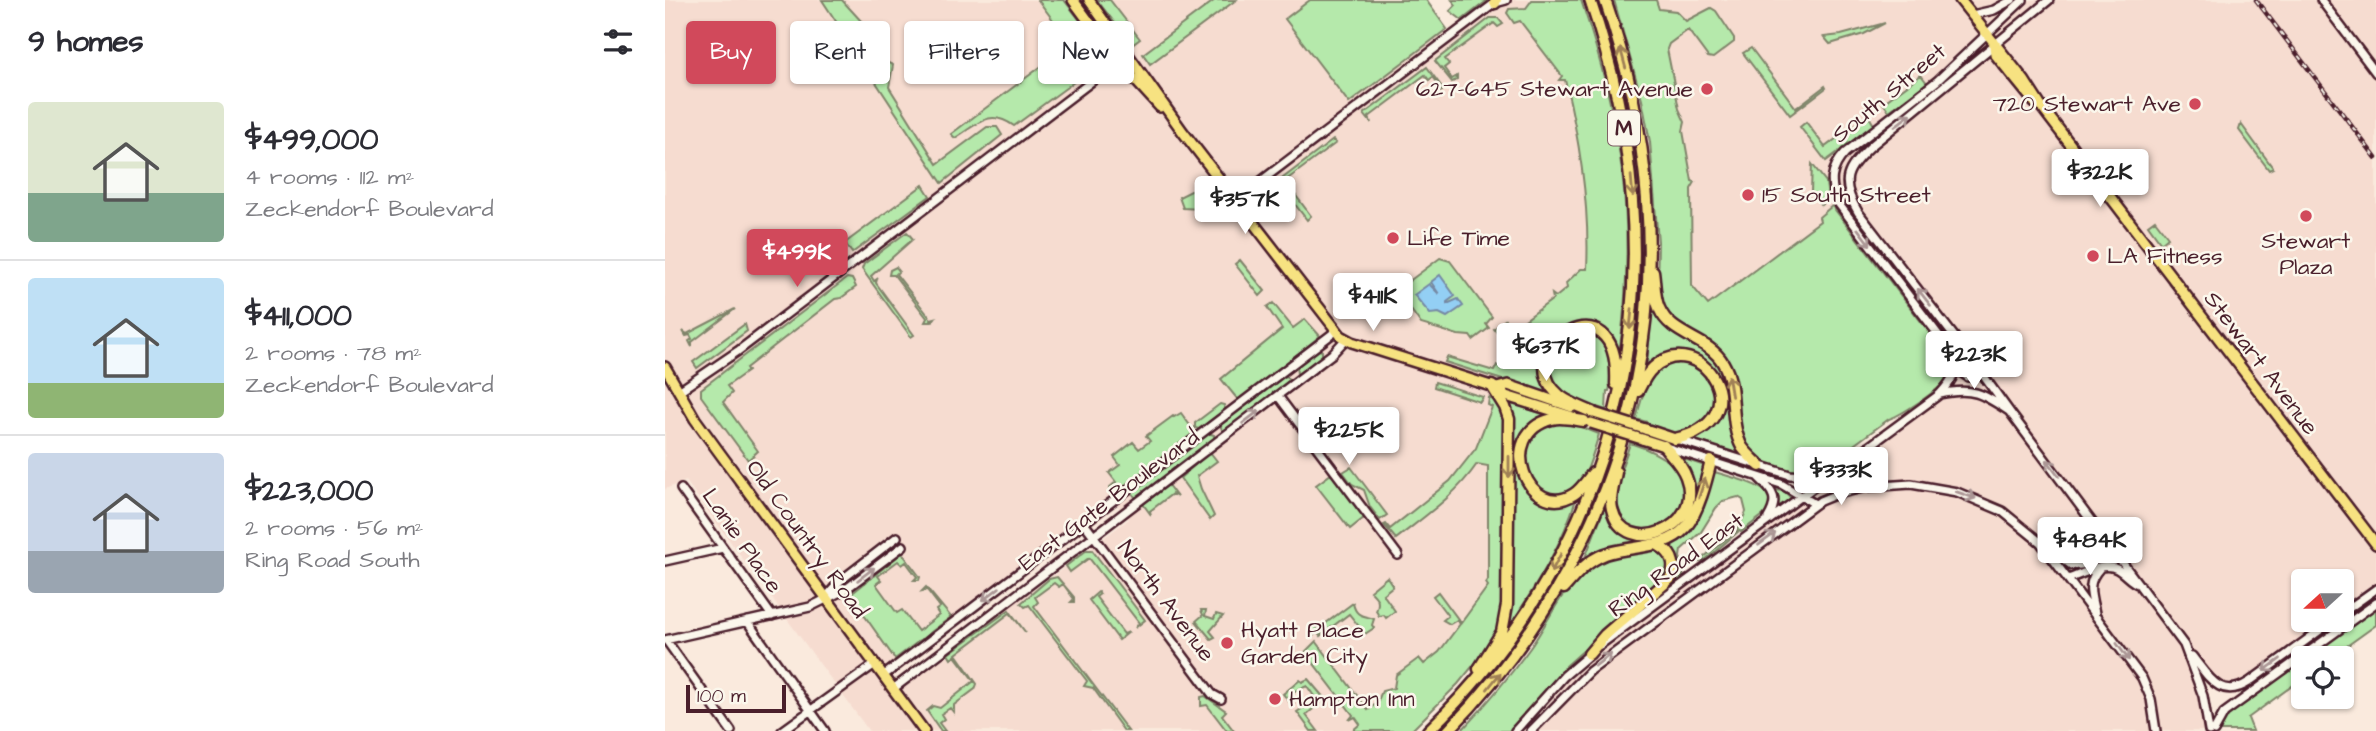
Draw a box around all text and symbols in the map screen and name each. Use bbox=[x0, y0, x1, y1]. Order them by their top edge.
text: 9 homes bbox=[28, 21, 143, 63]
chip: Buy bbox=[686, 21, 776, 84]
chip: Rent bbox=[790, 21, 890, 84]
chip: Filters bbox=[904, 21, 1024, 84]
chip: New bbox=[1038, 21, 1134, 84]
icon: filters bbox=[599, 23, 637, 61]
street label: South Street bbox=[1825, 35, 1954, 150]
one-way arrow bbox=[1616, 47, 1629, 70]
place label: 627-645 Stewart Avenue bbox=[1416, 73, 1693, 105]
marker: 627-645 Stewart Avenue bbox=[1699, 81, 1715, 97]
place label: 720 Stewart Ave bbox=[1993, 88, 2181, 120]
marker: 720 Stewart Ave bbox=[2187, 96, 2203, 112]
road number: M bbox=[1608, 110, 1640, 146]
one-way arrow bbox=[1894, 112, 1912, 127]
text: $499,000 bbox=[245, 119, 378, 161]
icon: home bbox=[84, 130, 168, 214]
pin: $322K bbox=[2051, 150, 2149, 209]
text: $322K bbox=[2068, 156, 2132, 188]
text: 4 rooms · 112 m² bbox=[245, 161, 414, 193]
one-way arrow bbox=[1626, 174, 1639, 196]
pin: $357K bbox=[1196, 176, 1294, 236]
place label: 15 South Street bbox=[1762, 179, 1931, 211]
text: $357K bbox=[1211, 183, 1279, 215]
marker: 15 South Street bbox=[1740, 187, 1756, 203]
text: Zeckendorf Boulevard bbox=[245, 193, 494, 225]
marker: Stewart Plaza bbox=[2298, 208, 2314, 224]
place label: Life Time bbox=[1407, 222, 1510, 254]
place label: Stewart Plaza bbox=[2262, 225, 2351, 283]
one-way arrow bbox=[1856, 227, 1871, 246]
pin: $499K bbox=[748, 230, 846, 289]
marker: Life Time bbox=[1385, 230, 1401, 246]
text: $499K bbox=[763, 236, 831, 268]
place label: LA Fitness bbox=[2107, 240, 2223, 272]
marker: LA Fitness bbox=[2085, 248, 2101, 264]
pin: $411K bbox=[1324, 274, 1422, 333]
text: $411K bbox=[1349, 280, 1397, 312]
street label: Stewart Avenue bbox=[2196, 284, 2326, 442]
one-way arrow bbox=[1917, 288, 1932, 307]
text: $411,000 bbox=[245, 295, 352, 337]
icon: home bbox=[84, 306, 168, 390]
one-way arrow bbox=[1625, 308, 1638, 330]
pin: $637K bbox=[1497, 324, 1595, 383]
text: $637K bbox=[1512, 330, 1580, 362]
pin: $223K bbox=[1925, 332, 2023, 391]
text: 2 rooms · 78 m² bbox=[245, 337, 422, 369]
text: $223K bbox=[1942, 338, 2006, 370]
text: Zeckendorf Boulevard bbox=[245, 369, 494, 401]
one-way arrow bbox=[1723, 375, 1736, 398]
pin: $225K bbox=[1300, 407, 1398, 467]
one-way arrow bbox=[1241, 409, 1259, 424]
text: $225K bbox=[1314, 414, 1384, 446]
street label: East Gate Boulevard bbox=[1012, 421, 1206, 579]
pin: $333K bbox=[1792, 448, 1890, 507]
street label: Old Country Road bbox=[738, 453, 876, 626]
text: $333K bbox=[1810, 454, 1872, 486]
one-way arrow bbox=[1502, 455, 1516, 478]
one-way arrow bbox=[2046, 459, 2060, 478]
text: $223,000 bbox=[245, 470, 373, 512]
one-way arrow bbox=[1697, 477, 1710, 499]
icon: home bbox=[84, 481, 168, 565]
street label: Lanie Place bbox=[694, 482, 790, 600]
one-way arrow bbox=[1955, 489, 1977, 502]
street label: Ring Road East bbox=[1602, 504, 1752, 626]
text: 2 rooms · 56 m² bbox=[245, 512, 423, 544]
pin: $484K bbox=[2041, 518, 2139, 577]
text: $484K bbox=[2054, 524, 2126, 556]
one-way arrow bbox=[1757, 532, 1776, 546]
street label: North Avenue bbox=[1110, 534, 1222, 668]
text: Ring Road South bbox=[245, 544, 420, 576]
one-way arrow bbox=[1549, 552, 1562, 573]
one-way arrow bbox=[857, 566, 875, 581]
north arrow bbox=[2291, 569, 2354, 632]
map controls bbox=[2291, 569, 2354, 709]
one-way arrow bbox=[982, 587, 1000, 602]
place label: Hyatt Place Garden City bbox=[1241, 614, 1368, 673]
marker: Hyatt Place Garden City bbox=[1219, 635, 1235, 651]
one-way arrow bbox=[2116, 642, 2130, 661]
button: locate bbox=[2291, 646, 2354, 709]
one-way arrow bbox=[1593, 653, 1612, 668]
one-way arrow bbox=[2263, 658, 2282, 672]
one-way arrow bbox=[1486, 672, 1502, 690]
scale bar bbox=[686, 682, 786, 714]
text: 100 m bbox=[697, 683, 746, 710]
place label: Hampton Inn bbox=[1289, 683, 1415, 715]
marker: Hampton Inn bbox=[1267, 691, 1283, 707]

